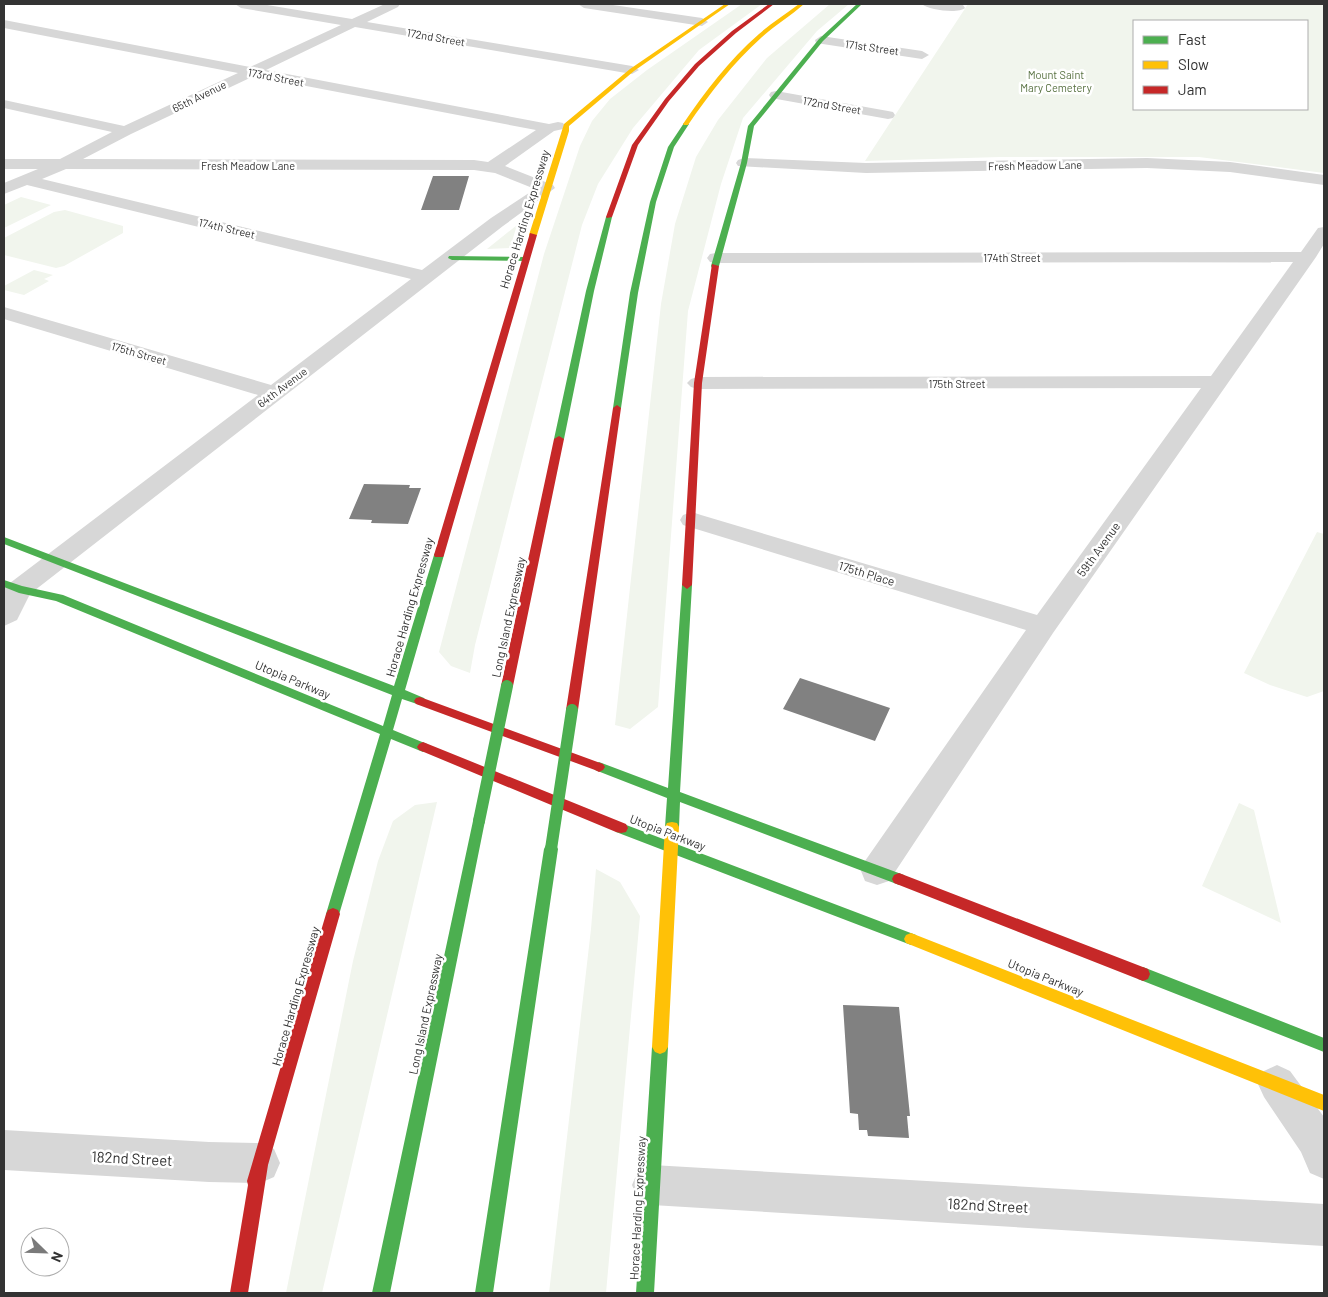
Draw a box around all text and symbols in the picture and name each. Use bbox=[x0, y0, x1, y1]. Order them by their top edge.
legend bbox=[1133, 20, 1308, 110]
street label: 172nd Street bbox=[406, 25, 466, 49]
text: Fast bbox=[1178, 30, 1206, 48]
street label: 171st Street bbox=[844, 37, 900, 57]
text: Slow bbox=[1178, 55, 1209, 73]
street label: 173rd Street bbox=[247, 65, 305, 89]
park label: Mount Saint Mary Cemetery bbox=[1020, 68, 1092, 94]
street label: 65th Avenue bbox=[170, 77, 228, 115]
text: Jam bbox=[1178, 80, 1207, 98]
street label: 172nd Street bbox=[802, 93, 862, 117]
street label: Horace Harding Expressway bbox=[496, 147, 552, 290]
street label: Fresh Meadow Lane bbox=[988, 158, 1082, 172]
street label: Fresh Meadow Lane bbox=[201, 159, 295, 172]
street label: 174th Street bbox=[198, 215, 256, 241]
street label: 174th Street bbox=[983, 251, 1041, 264]
street label: 175th Street bbox=[110, 339, 168, 367]
street label: 64th Avenue bbox=[255, 364, 310, 410]
street label: 175th Street bbox=[929, 377, 985, 390]
street label: 59th Avenue bbox=[1074, 519, 1122, 579]
street label: Horace Harding Expressway bbox=[382, 535, 436, 678]
street label: Long Island Expressway bbox=[488, 555, 528, 679]
street label: 175th Place bbox=[837, 558, 897, 588]
street label: Utopia Parkway bbox=[253, 657, 333, 701]
street label: Utopia Parkway bbox=[628, 811, 708, 853]
street label: Horace Harding Expressway bbox=[268, 924, 322, 1067]
street label: Long Island Expressway bbox=[405, 952, 445, 1076]
street label: Utopia Parkway bbox=[1006, 955, 1086, 999]
street label: Horace Harding Expressway bbox=[626, 1135, 648, 1280]
street label: 182nd Street bbox=[91, 1147, 173, 1169]
street label: 182nd Street bbox=[947, 1194, 1029, 1216]
north arrow bbox=[20, 1227, 70, 1277]
text: N bbox=[48, 1250, 67, 1265]

